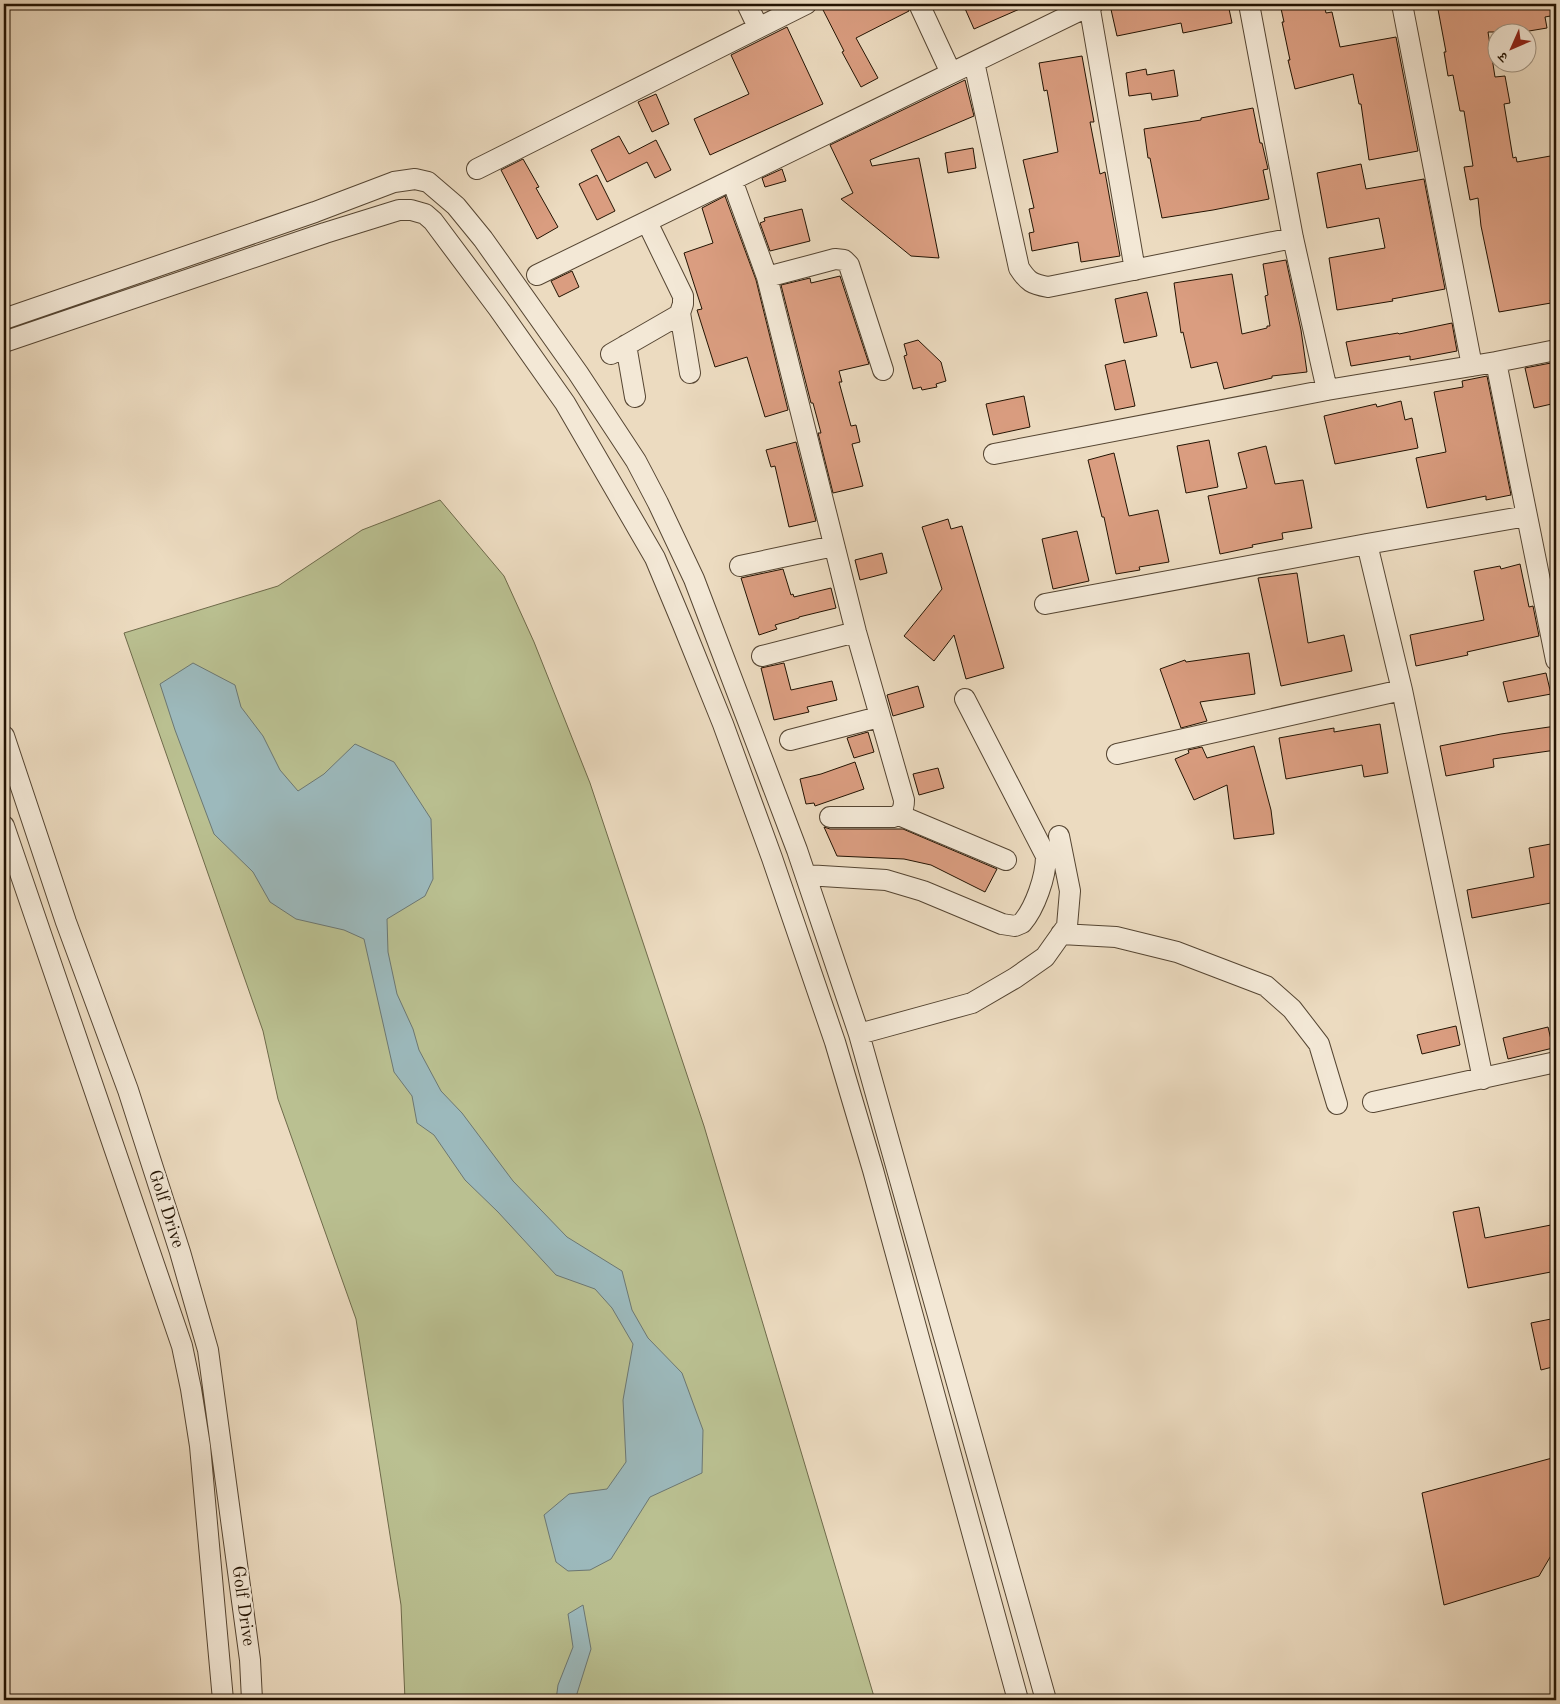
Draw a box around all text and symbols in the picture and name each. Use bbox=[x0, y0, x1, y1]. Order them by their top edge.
north arrow bbox=[1488, 22, 1538, 72]
text: उ bbox=[1495, 48, 1512, 65]
street label: Golf Drive bbox=[145, 1168, 187, 1250]
street label: Golf Drive bbox=[228, 1565, 258, 1647]

